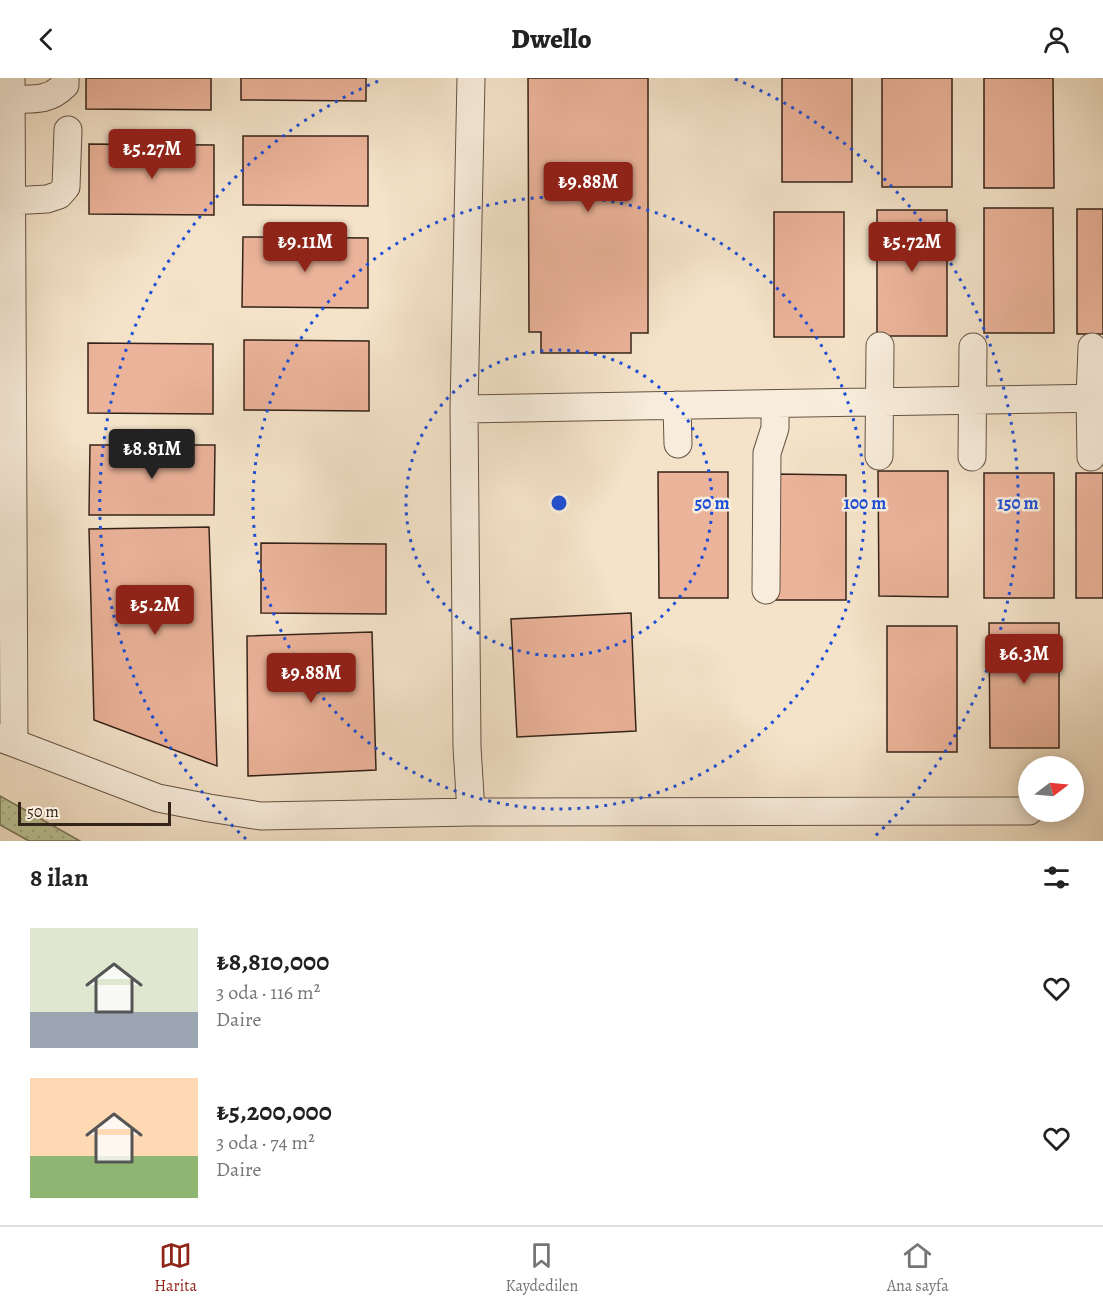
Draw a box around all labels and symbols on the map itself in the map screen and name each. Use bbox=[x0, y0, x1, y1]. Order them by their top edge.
pin: ₺5.27M bbox=[103, 129, 201, 180]
pin: ₺9.88M bbox=[539, 162, 637, 213]
pin: ₺9.11M bbox=[256, 222, 354, 273]
pin: ₺5.72M bbox=[863, 222, 961, 273]
pin: ₺8.81M bbox=[103, 429, 201, 480]
text: 50 m bbox=[695, 491, 729, 515]
text: 100 m bbox=[844, 491, 886, 515]
text: 150 m bbox=[997, 491, 1039, 515]
centre of rings bbox=[549, 493, 569, 513]
pin: ₺5.2M bbox=[113, 585, 197, 636]
pin: ₺6.3M bbox=[982, 634, 1066, 685]
pin: ₺9.88M bbox=[262, 653, 360, 704]
north arrow bbox=[1018, 756, 1084, 822]
scale bar bbox=[18, 799, 171, 826]

